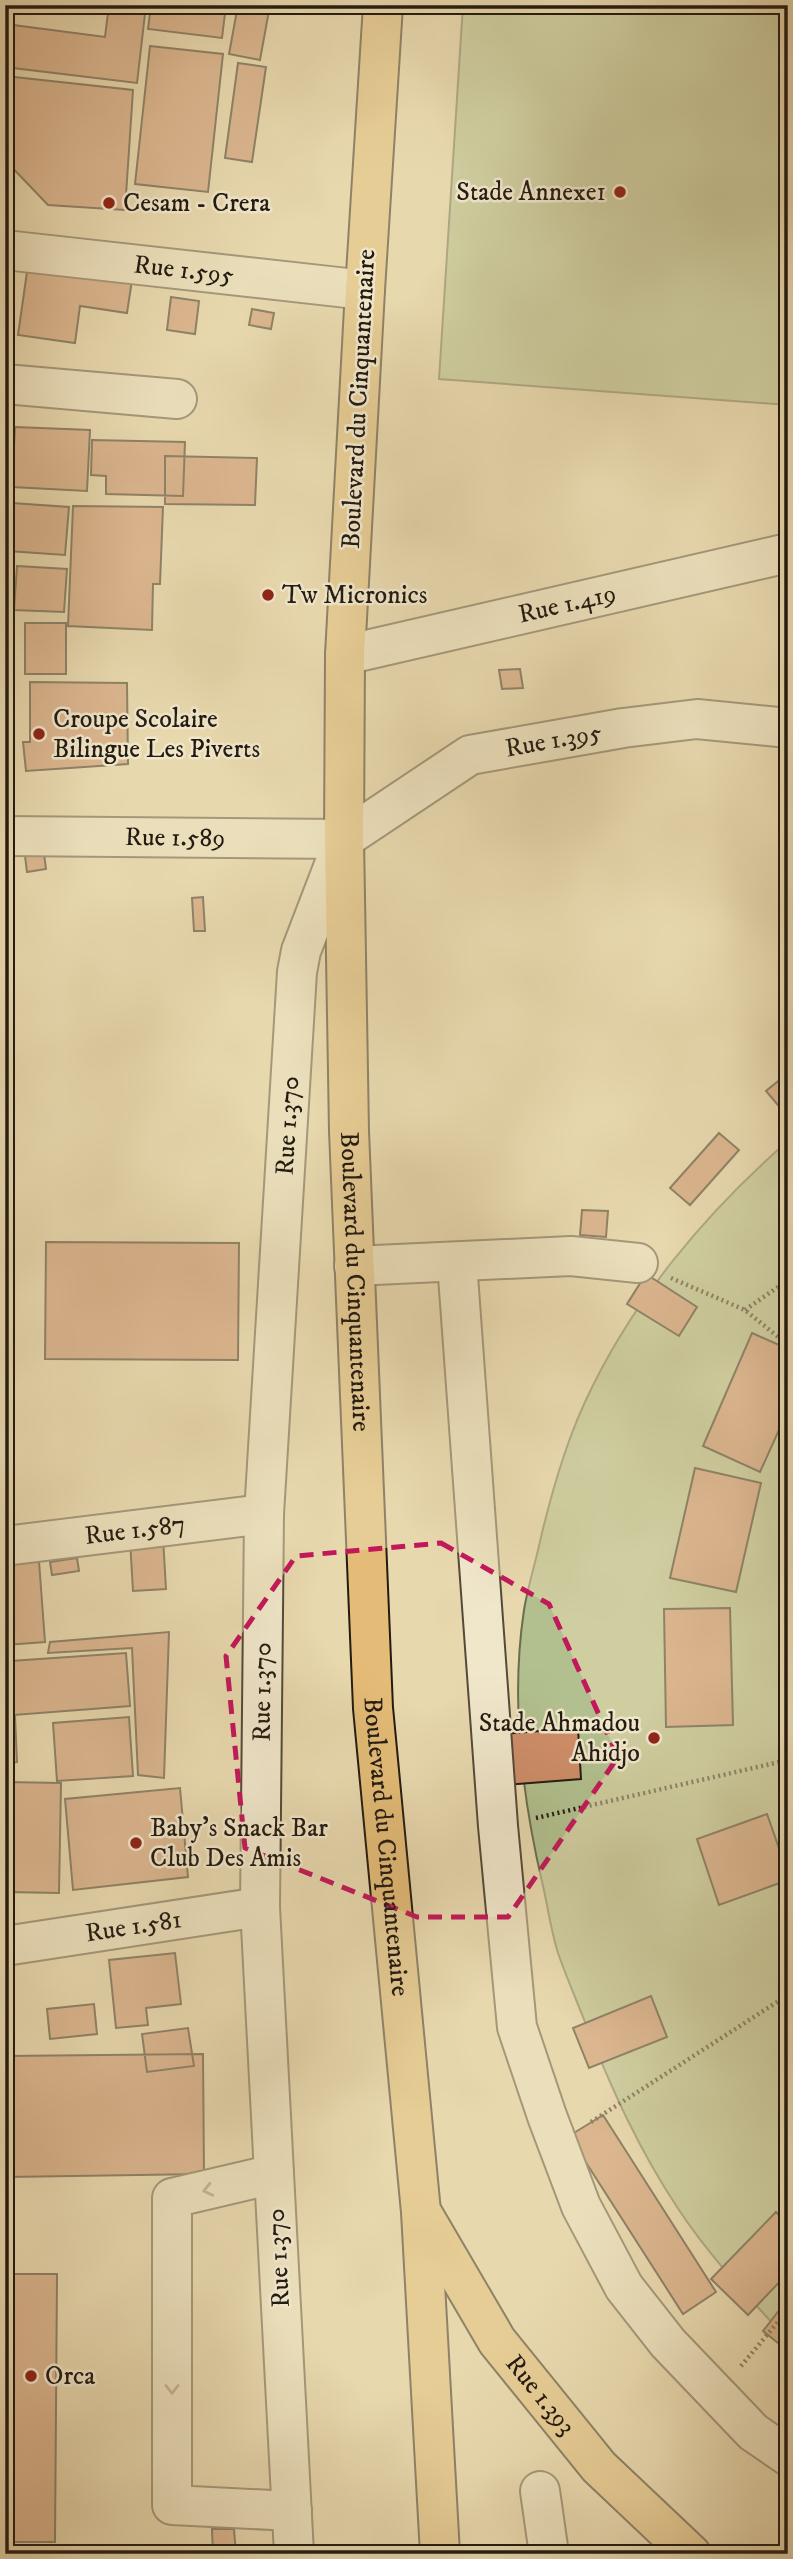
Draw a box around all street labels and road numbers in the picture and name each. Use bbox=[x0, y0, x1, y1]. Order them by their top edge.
street label: Rue 1.595 bbox=[132, 248, 236, 292]
street label: Boulevard du Cinquantenaire bbox=[335, 248, 383, 550]
street label: Rue 1.419 bbox=[515, 577, 619, 631]
street label: Rue 1.395 bbox=[502, 716, 604, 765]
street label: Rue 1.589 bbox=[125, 821, 225, 854]
street label: Rue 1.370 bbox=[268, 1075, 307, 1176]
street label: Boulevard du Cinquantenaire bbox=[333, 1131, 378, 1432]
street label: Rue 1.587 bbox=[83, 1507, 187, 1553]
street label: Rue 1.370 bbox=[245, 1642, 279, 1742]
street label: Boulevard du Cinquantenaire bbox=[356, 1697, 417, 1998]
street label: Rue 1.581 bbox=[83, 1903, 184, 1950]
street label: Rue 1.370 bbox=[260, 2208, 298, 2308]
street label: Rue 1.393 bbox=[498, 2348, 583, 2442]

